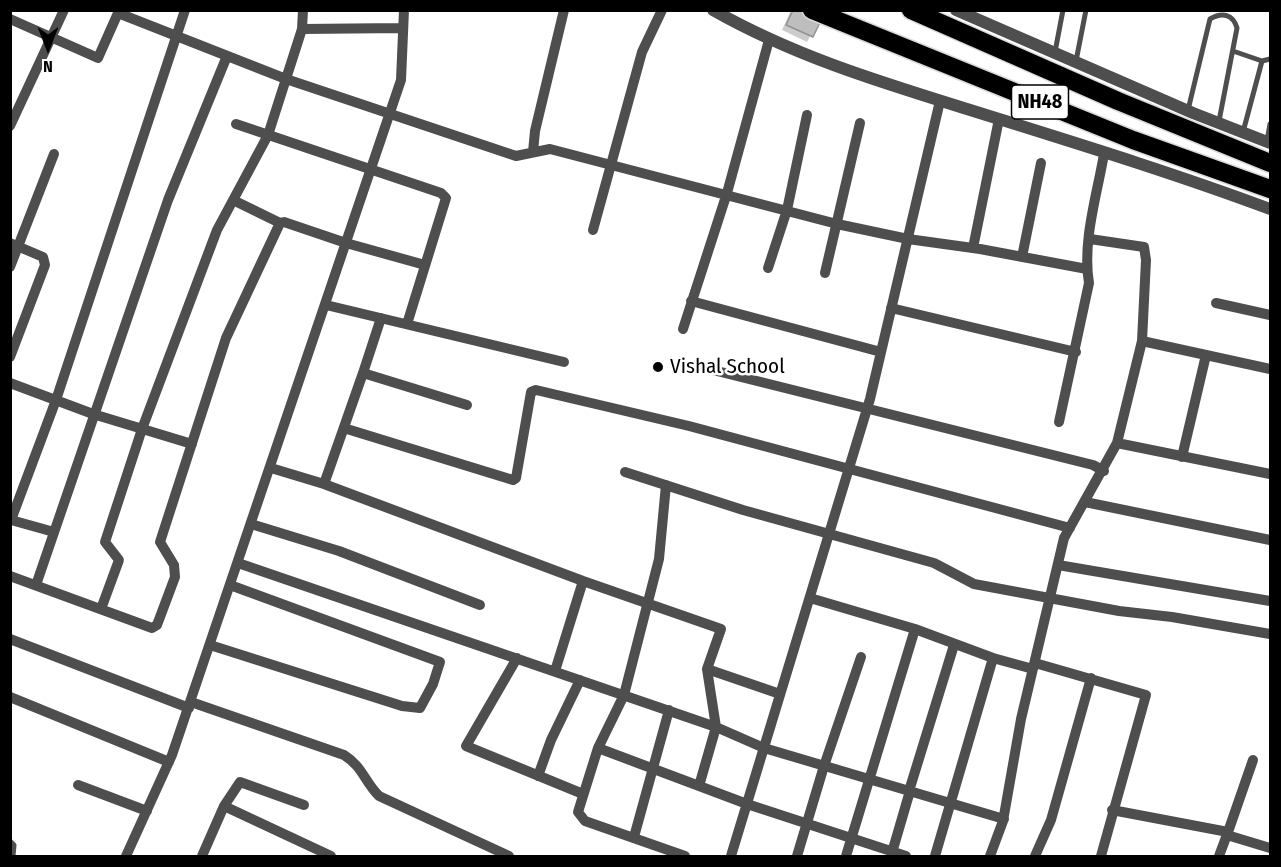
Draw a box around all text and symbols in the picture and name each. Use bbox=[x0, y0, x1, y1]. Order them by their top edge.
north arrow bbox=[18, 18, 78, 78]
text: N bbox=[43, 57, 53, 76]
road number: NH48 bbox=[1012, 85, 1068, 119]
place label: Vishal School bbox=[670, 354, 785, 380]
marker: Vishal School bbox=[651, 360, 665, 374]

